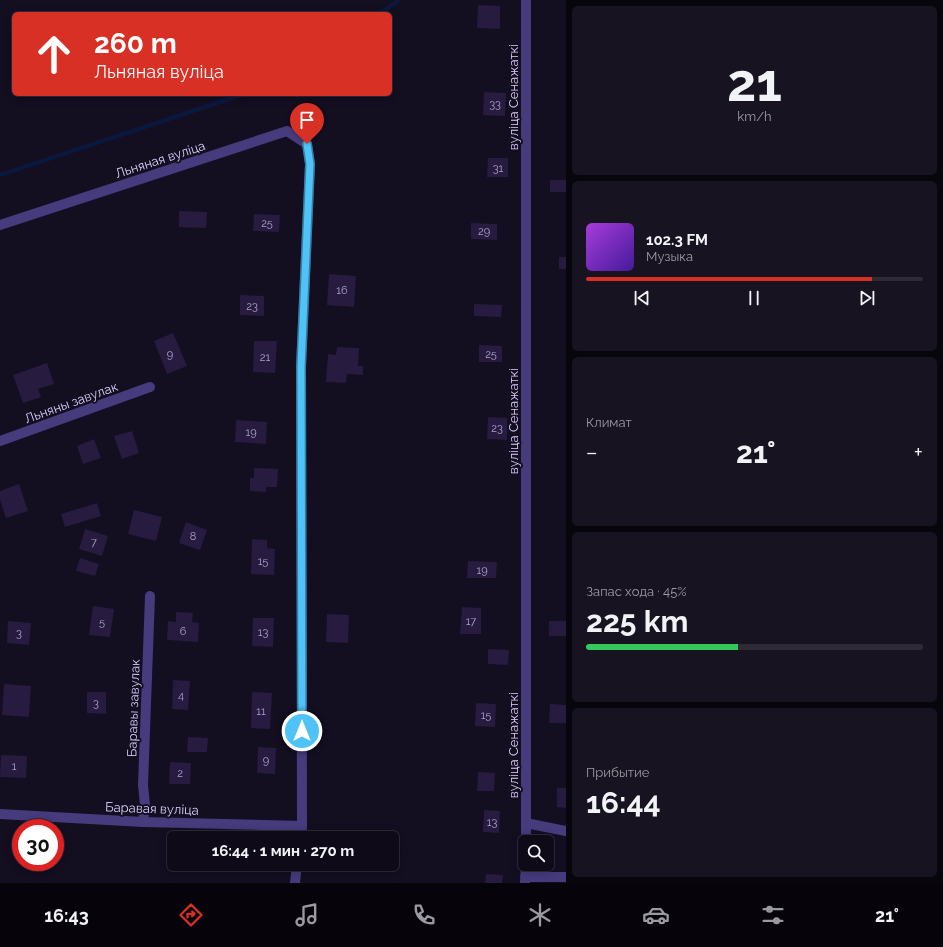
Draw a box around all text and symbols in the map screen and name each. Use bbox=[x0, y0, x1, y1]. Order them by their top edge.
text: 260 m bbox=[94, 27, 177, 60]
icon: ahead bbox=[28, 28, 80, 80]
street label: вуліца Сенажаткі bbox=[506, 44, 521, 150]
text: 21 bbox=[727, 52, 782, 113]
text: Льняная вуліца bbox=[94, 61, 224, 82]
house number: 33 bbox=[489, 98, 501, 111]
pin bbox=[290, 103, 324, 144]
icon: arrive bbox=[296, 109, 318, 131]
text: km/h bbox=[737, 109, 772, 124]
street label: Льняная вуліца bbox=[113, 138, 207, 181]
house number: 31 bbox=[493, 162, 504, 175]
house number: 25 bbox=[261, 217, 273, 230]
house number: 29 bbox=[478, 225, 490, 238]
text: 102.3 FM bbox=[646, 231, 708, 249]
text: Музыка bbox=[646, 249, 693, 264]
house number: 16 bbox=[336, 284, 348, 297]
icon: previous bbox=[631, 287, 653, 309]
icon: pause bbox=[743, 287, 765, 309]
icon: next bbox=[856, 287, 878, 309]
house number: 23 bbox=[246, 300, 258, 313]
house number: 9 bbox=[167, 348, 173, 361]
house number: 25 bbox=[485, 348, 497, 361]
house number: 21 bbox=[260, 351, 271, 364]
street label: вуліца Сенажаткі bbox=[506, 368, 521, 474]
street label: Льняны завулак bbox=[23, 379, 120, 426]
text: Климат bbox=[586, 415, 632, 430]
house number: 23 bbox=[491, 422, 503, 435]
house number: 19 bbox=[245, 426, 257, 439]
text: 21° bbox=[736, 435, 776, 470]
text: − bbox=[586, 439, 598, 465]
text: + bbox=[914, 439, 923, 465]
house number: 8 bbox=[190, 530, 196, 543]
house number: 7 bbox=[91, 536, 97, 549]
house number: 15 bbox=[258, 555, 268, 568]
house number: 19 bbox=[476, 564, 488, 577]
text: Запас хода · 45% bbox=[586, 584, 687, 599]
text: 225 km bbox=[586, 604, 688, 639]
house number: 17 bbox=[466, 615, 476, 628]
house number: 5 bbox=[99, 616, 105, 629]
house number: 6 bbox=[180, 625, 187, 638]
house number: 13 bbox=[258, 626, 268, 639]
house number: 3 bbox=[16, 627, 22, 640]
street label: Баравы завулак bbox=[124, 659, 143, 757]
house number: 4 bbox=[178, 689, 184, 702]
street label: вуліца Сенажаткі bbox=[506, 692, 521, 798]
house number: 3 bbox=[93, 697, 99, 710]
house number: 11 bbox=[256, 705, 266, 718]
house number: 15 bbox=[481, 709, 491, 722]
position arrow bbox=[281, 710, 323, 752]
house number: 9 bbox=[263, 754, 269, 767]
house number: 1 bbox=[12, 760, 17, 773]
text: Прибытие bbox=[586, 765, 649, 780]
house number: 2 bbox=[177, 767, 183, 780]
text: 16:44 bbox=[586, 785, 661, 820]
street label: Баравая вуліца bbox=[105, 799, 199, 818]
house number: 13 bbox=[487, 816, 497, 829]
speed limit sign: 30 bbox=[12, 819, 64, 871]
map controls bbox=[518, 835, 554, 871]
button: search bbox=[518, 835, 554, 871]
text: 16:44 · 1 мин · 270 m bbox=[212, 842, 354, 860]
icon: directions bbox=[177, 901, 205, 929]
icon: music bbox=[293, 901, 321, 929]
icon: phone bbox=[410, 901, 438, 929]
icon: climate bbox=[526, 901, 554, 929]
icon: car bbox=[642, 901, 670, 929]
icon: filters bbox=[759, 901, 787, 929]
text: 16:43 bbox=[44, 905, 89, 926]
text: 21° bbox=[875, 905, 899, 926]

